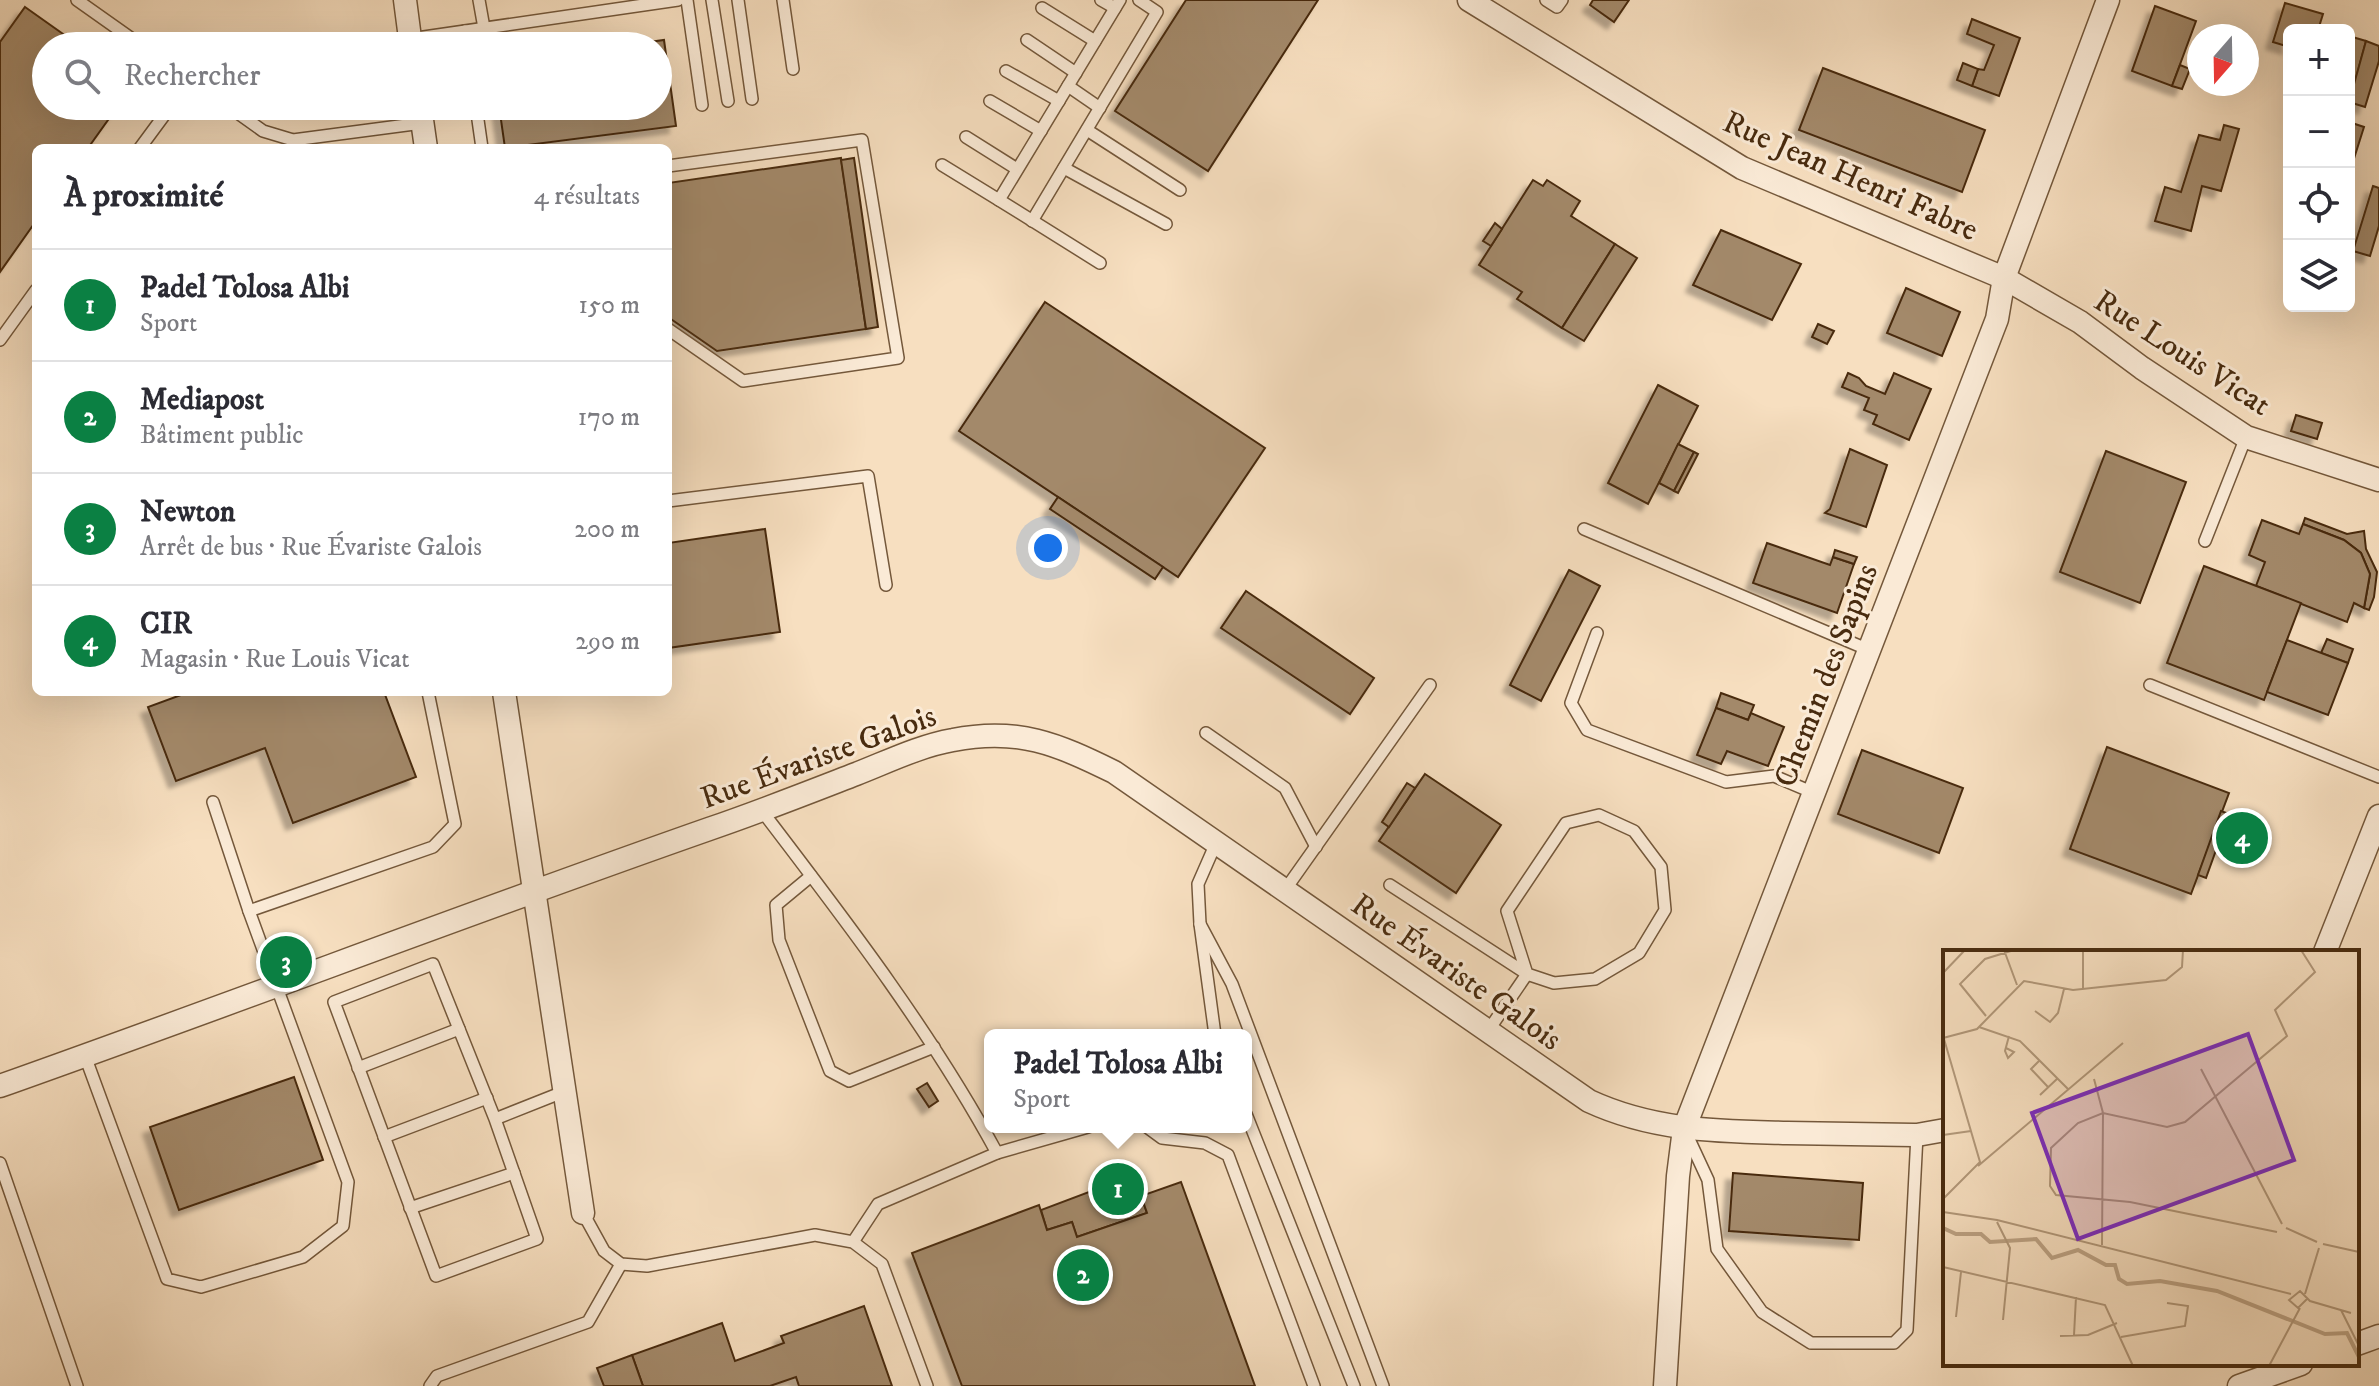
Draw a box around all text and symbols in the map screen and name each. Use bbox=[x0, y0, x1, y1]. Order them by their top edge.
north arrow bbox=[2187, 24, 2259, 96]
map controls bbox=[2283, 24, 2355, 312]
button: + bbox=[2283, 24, 2355, 96]
search box bbox=[32, 32, 672, 120]
icon: search bbox=[60, 54, 104, 98]
text: Rechercher bbox=[124, 58, 260, 95]
button: − bbox=[2283, 96, 2355, 168]
street label: Rue Jean Henri Fabre bbox=[1716, 103, 1984, 251]
button: locate bbox=[2283, 168, 2355, 240]
text: À proximité bbox=[64, 175, 224, 217]
text: 4 résultats bbox=[534, 180, 640, 213]
button: layers bbox=[2283, 240, 2355, 312]
text: Padel Tolosa Albi bbox=[140, 270, 350, 307]
street label: Rue Louis Vicat bbox=[2086, 282, 2278, 426]
text: 1 bbox=[85, 289, 95, 322]
text: 150 m bbox=[579, 289, 640, 322]
text: Sport bbox=[140, 307, 197, 340]
text: Mediapost bbox=[140, 382, 264, 419]
text: 2 bbox=[84, 401, 96, 434]
text: 170 m bbox=[578, 401, 640, 434]
text: Bâtiment public bbox=[140, 419, 303, 452]
text: Newton bbox=[140, 494, 235, 531]
text: 3 bbox=[85, 513, 95, 546]
text: 200 m bbox=[574, 513, 640, 546]
your location bbox=[1028, 528, 1068, 568]
text: Arrêt de bus · Rue Évariste Galois bbox=[140, 531, 482, 564]
street label: Chemin des Sapins bbox=[1766, 558, 1888, 793]
text: CIR bbox=[140, 606, 192, 643]
text: 4 bbox=[83, 625, 97, 658]
text: 290 m bbox=[575, 625, 640, 658]
text: Magasin · Rue Louis Vicat bbox=[140, 643, 410, 676]
street label: Rue Évariste Galois bbox=[695, 697, 942, 819]
pin: 4 bbox=[2216, 808, 2268, 868]
street label: Rue Évariste Galois bbox=[1343, 885, 1569, 1060]
pin: 3 bbox=[260, 932, 312, 992]
inset map bbox=[1943, 950, 2359, 1366]
popup bbox=[984, 1029, 1252, 1133]
text: Padel Tolosa Albi bbox=[1013, 1046, 1223, 1083]
text: Sport bbox=[1013, 1083, 1070, 1116]
pin: 1 bbox=[1092, 1159, 1144, 1219]
pin: 2 bbox=[1057, 1245, 1109, 1305]

